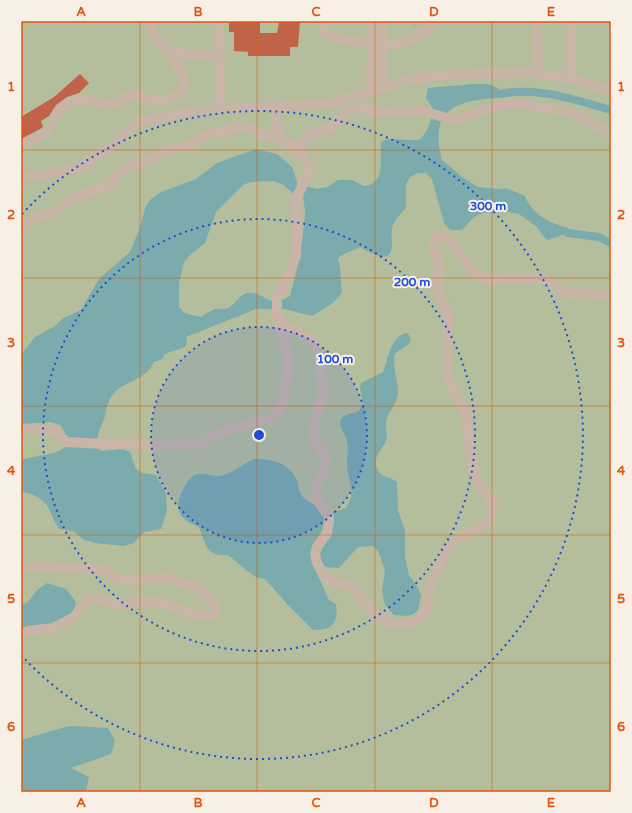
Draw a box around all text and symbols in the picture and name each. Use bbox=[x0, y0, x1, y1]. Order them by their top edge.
text: A bbox=[76, 4, 86, 20]
text: B bbox=[193, 4, 203, 20]
text: C bbox=[311, 4, 321, 20]
text: D bbox=[429, 4, 439, 20]
text: E bbox=[547, 4, 555, 20]
text: 1 bbox=[7, 79, 15, 95]
text: 1 bbox=[617, 79, 625, 95]
text: 300 m bbox=[470, 199, 506, 213]
text: 2 bbox=[7, 207, 15, 223]
text: 2 bbox=[617, 207, 625, 223]
text: 200 m bbox=[394, 275, 430, 289]
text: 3 bbox=[7, 335, 15, 351]
text: 3 bbox=[617, 335, 625, 351]
text: 100 m bbox=[317, 352, 353, 366]
centre of rings bbox=[252, 428, 266, 442]
text: 4 bbox=[7, 463, 16, 479]
text: 4 bbox=[617, 463, 626, 479]
text: 5 bbox=[7, 591, 15, 607]
text: 5 bbox=[617, 591, 625, 607]
text: 6 bbox=[7, 719, 15, 735]
text: 6 bbox=[617, 719, 625, 735]
text: A bbox=[76, 795, 86, 811]
text: B bbox=[193, 795, 203, 811]
text: C bbox=[311, 795, 321, 811]
text: D bbox=[429, 795, 439, 811]
text: E bbox=[547, 795, 555, 811]

